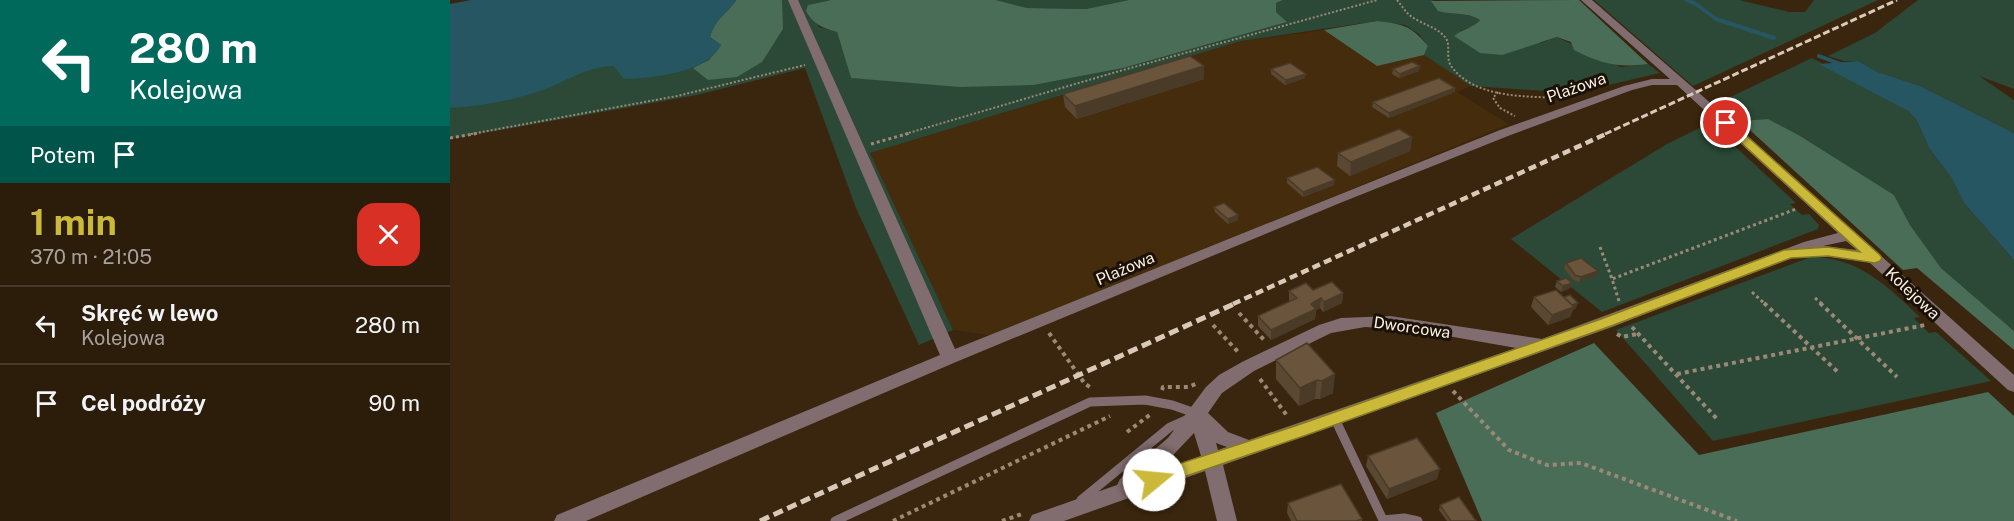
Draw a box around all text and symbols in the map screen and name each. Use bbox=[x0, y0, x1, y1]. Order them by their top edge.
text: 280 m bbox=[129, 23, 258, 72]
icon: left bbox=[30, 24, 108, 102]
street label: Plażowa bbox=[1544, 68, 1608, 106]
text: Kolejowa bbox=[129, 73, 243, 105]
pin bbox=[1700, 97, 1751, 148]
icon: arrive bbox=[1709, 106, 1742, 139]
icon: arrive bbox=[108, 138, 141, 171]
text: Potem bbox=[30, 142, 96, 168]
text: 1 min bbox=[30, 201, 117, 243]
button: close bbox=[357, 203, 420, 266]
text: 370 m · 21:05 bbox=[30, 245, 152, 269]
street label: Plażowa bbox=[1093, 248, 1157, 289]
street label: Kolejowa bbox=[1882, 263, 1944, 323]
text: Skręć w lewo bbox=[81, 300, 218, 326]
icon: left bbox=[30, 309, 63, 342]
text: 280 m bbox=[355, 312, 420, 338]
street label: Dworcowa bbox=[1372, 313, 1452, 342]
text: Kolejowa bbox=[81, 326, 165, 350]
icon: arrive bbox=[30, 387, 63, 420]
text: Cel podróży bbox=[81, 390, 206, 416]
text: 90 m bbox=[369, 390, 420, 416]
position arrow bbox=[1122, 448, 1186, 512]

